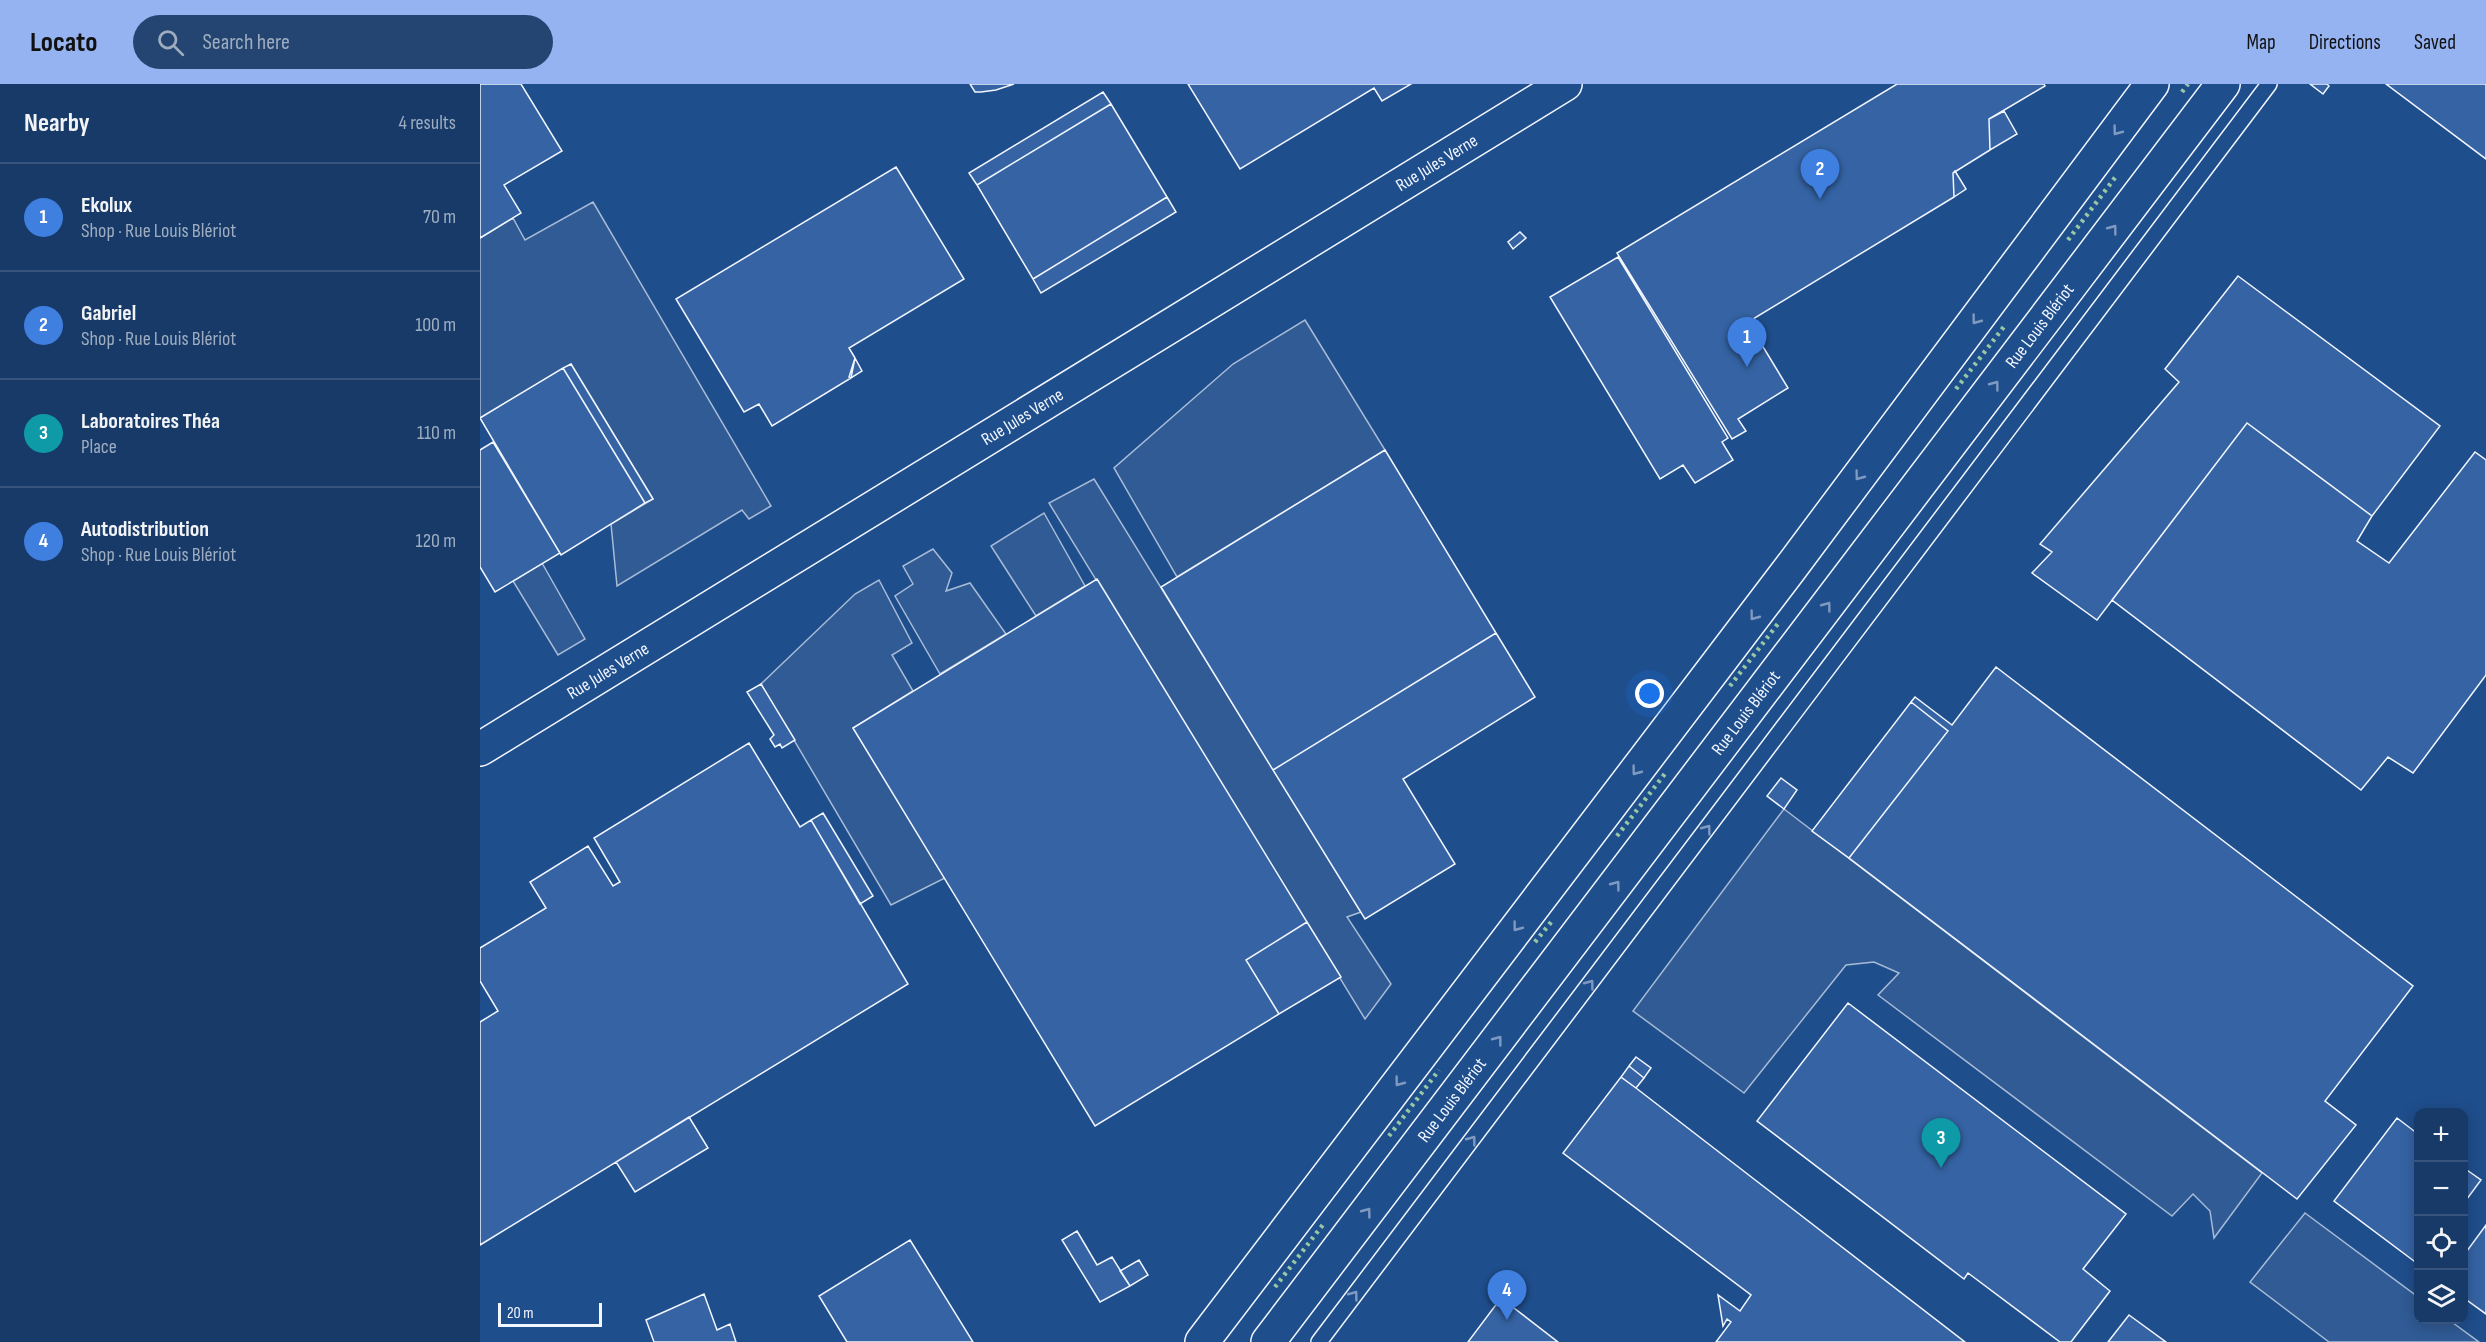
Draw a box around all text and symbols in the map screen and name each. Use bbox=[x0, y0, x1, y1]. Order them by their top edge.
search box bbox=[133, 15, 553, 69]
text: Locato bbox=[30, 26, 97, 59]
icon: search bbox=[154, 26, 187, 59]
text: Search here bbox=[202, 29, 290, 56]
text: Map bbox=[2246, 30, 2276, 55]
text: Directions bbox=[2309, 30, 2381, 55]
text: Saved bbox=[2414, 30, 2456, 55]
text: Nearby bbox=[24, 108, 90, 139]
text: 4 results bbox=[399, 111, 456, 135]
one-way arrow bbox=[2113, 124, 2124, 135]
street label: Rue Jules Verne bbox=[1392, 130, 1482, 196]
pin: 2 bbox=[1800, 150, 1840, 199]
text: Ekolux bbox=[81, 192, 132, 219]
text: 1 bbox=[40, 205, 47, 229]
text: 70 m bbox=[423, 205, 456, 229]
text: Shop · Rue Louis Blériot bbox=[81, 219, 236, 243]
one-way arrow bbox=[2106, 225, 2117, 236]
street label: Rue Louis Blériot bbox=[2001, 279, 2079, 372]
text: Gabriel bbox=[81, 300, 136, 327]
text: 2 bbox=[39, 313, 48, 337]
text: 100 m bbox=[415, 313, 456, 337]
one-way arrow bbox=[1972, 314, 1983, 325]
pin: 1 bbox=[1728, 318, 1766, 367]
text: Shop · Rue Louis Blériot bbox=[81, 327, 236, 351]
one-way arrow bbox=[1988, 380, 1999, 391]
street label: Rue Jules Verne bbox=[978, 384, 1067, 450]
text: Laboratoires Théa bbox=[81, 408, 220, 435]
text: 3 bbox=[39, 421, 48, 445]
text: 110 m bbox=[417, 421, 456, 445]
text: Place bbox=[81, 435, 117, 459]
one-way arrow bbox=[1855, 470, 1866, 481]
text: Autodistribution bbox=[81, 516, 209, 543]
text: 4 bbox=[39, 529, 48, 553]
text: 120 m bbox=[416, 529, 456, 553]
text: Shop · Rue Louis Blériot bbox=[81, 543, 236, 567]
one-way arrow bbox=[1820, 601, 1831, 612]
one-way arrow bbox=[1750, 610, 1761, 621]
street label: Rue Jules Verne bbox=[563, 638, 653, 704]
street label: Rue Louis Blériot bbox=[1707, 666, 1785, 759]
your location bbox=[1635, 679, 1664, 708]
one-way arrow bbox=[1632, 765, 1643, 776]
one-way arrow bbox=[1700, 824, 1711, 835]
one-way arrow bbox=[1608, 880, 1619, 891]
one-way arrow bbox=[1514, 920, 1525, 931]
one-way arrow bbox=[1582, 980, 1593, 991]
one-way arrow bbox=[1490, 1036, 1501, 1047]
street label: Rue Louis Blériot bbox=[1414, 1053, 1491, 1146]
one-way arrow bbox=[1396, 1075, 1407, 1086]
map controls bbox=[2414, 1108, 2468, 1324]
button: + bbox=[2414, 1108, 2468, 1162]
pin: 3 bbox=[1922, 1118, 1960, 1168]
one-way arrow bbox=[1465, 1135, 1476, 1146]
button: − bbox=[2414, 1162, 2468, 1216]
one-way arrow bbox=[1360, 1207, 1371, 1218]
button: locate bbox=[2414, 1216, 2468, 1270]
pin: 4 bbox=[1488, 1270, 1526, 1320]
button: layers bbox=[2414, 1270, 2468, 1324]
one-way arrow bbox=[1347, 1291, 1358, 1302]
scale bar bbox=[498, 1300, 602, 1328]
text: 20 m bbox=[507, 1304, 534, 1323]

